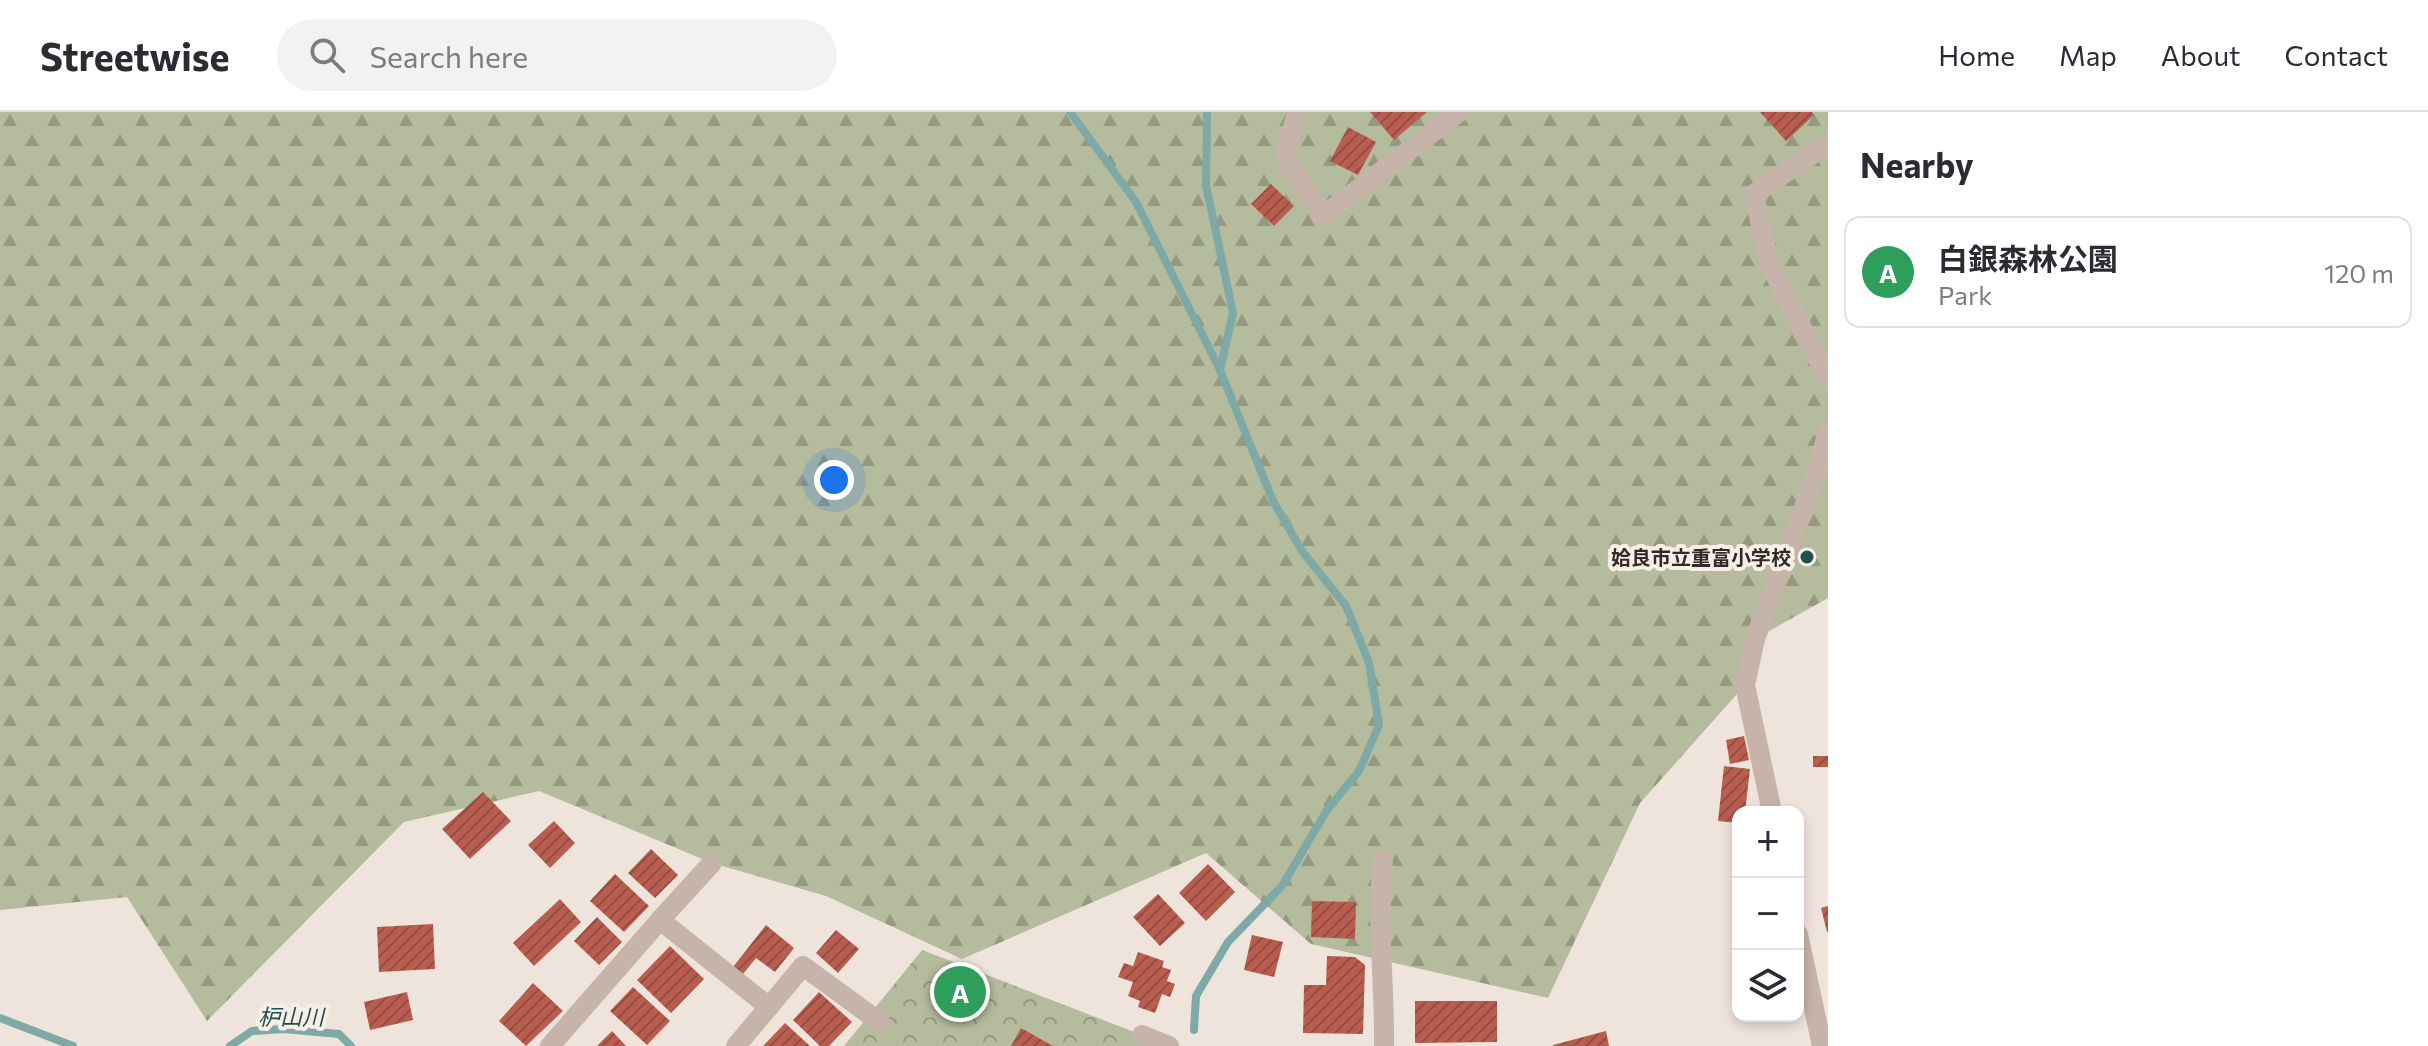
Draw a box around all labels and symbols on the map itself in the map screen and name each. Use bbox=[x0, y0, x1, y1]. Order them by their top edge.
your location bbox=[814, 460, 854, 500]
place label: 姶良市立重富小学校 bbox=[1611, 545, 1791, 569]
marker: 姶良市立重富小学校 bbox=[1798, 548, 1816, 566]
pin: A bbox=[934, 962, 986, 1022]
water label: 枦山川 bbox=[258, 1003, 326, 1030]

